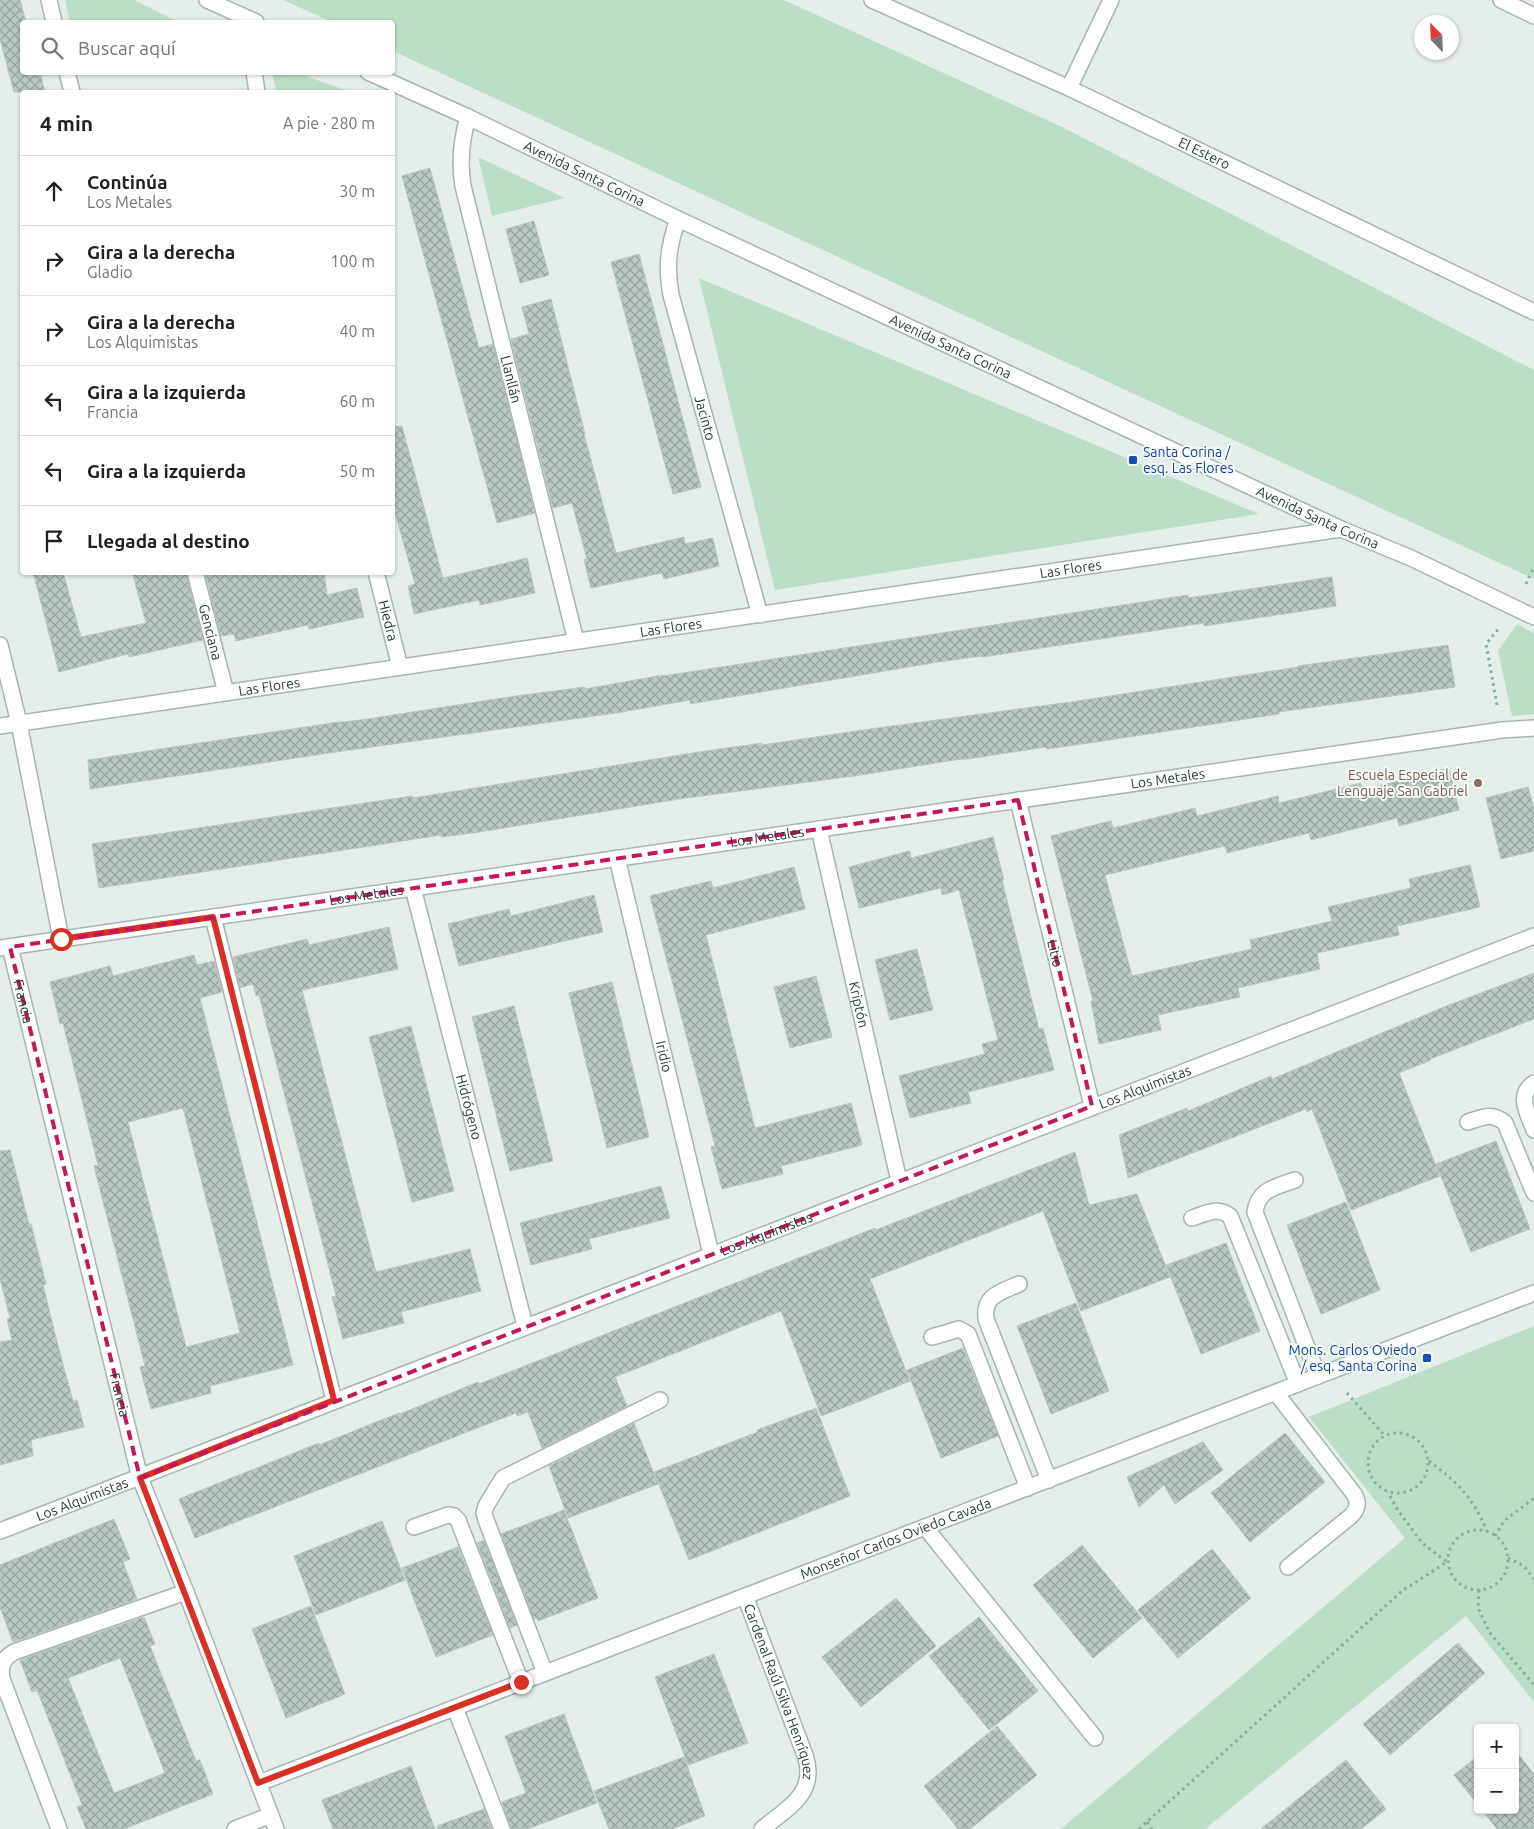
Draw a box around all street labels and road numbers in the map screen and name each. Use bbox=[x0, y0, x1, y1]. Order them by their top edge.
street label: El Estero bbox=[1176, 134, 1233, 172]
street label: Avenida Santa Corina bbox=[521, 137, 648, 210]
street label: Avenida Santa Corina bbox=[887, 311, 1014, 382]
street label: Llanllán bbox=[497, 354, 525, 405]
street label: Jacinto bbox=[691, 394, 719, 442]
street label: Avenida Santa Corina bbox=[1254, 483, 1381, 552]
street label: Las Flores bbox=[1039, 556, 1102, 581]
street label: Hiedra bbox=[375, 598, 401, 643]
street label: Genciana bbox=[196, 602, 225, 662]
street label: Las Flores bbox=[639, 615, 703, 640]
street label: Las Flores bbox=[237, 674, 301, 699]
street label: Los Metales bbox=[1130, 765, 1206, 792]
street label: Los Metales bbox=[729, 823, 805, 850]
street label: Los Metales bbox=[328, 882, 404, 908]
street label: Litio bbox=[1044, 938, 1066, 969]
street label: Francia bbox=[10, 978, 36, 1025]
street label: Kriptón bbox=[846, 980, 872, 1029]
street label: Iridio bbox=[653, 1039, 676, 1074]
street label: Los Alquimistas bbox=[1097, 1062, 1193, 1112]
street label: Hidrógeno bbox=[453, 1073, 485, 1141]
street label: Los Alquimistas bbox=[718, 1209, 815, 1259]
street label: Francia bbox=[107, 1371, 133, 1418]
street label: Los Alquimistas bbox=[34, 1474, 130, 1524]
street label: Monseñor Carlos Oviedo Cavada bbox=[798, 1494, 993, 1582]
street label: Cardenal Raúl Silva Henríquez bbox=[741, 1602, 816, 1781]

